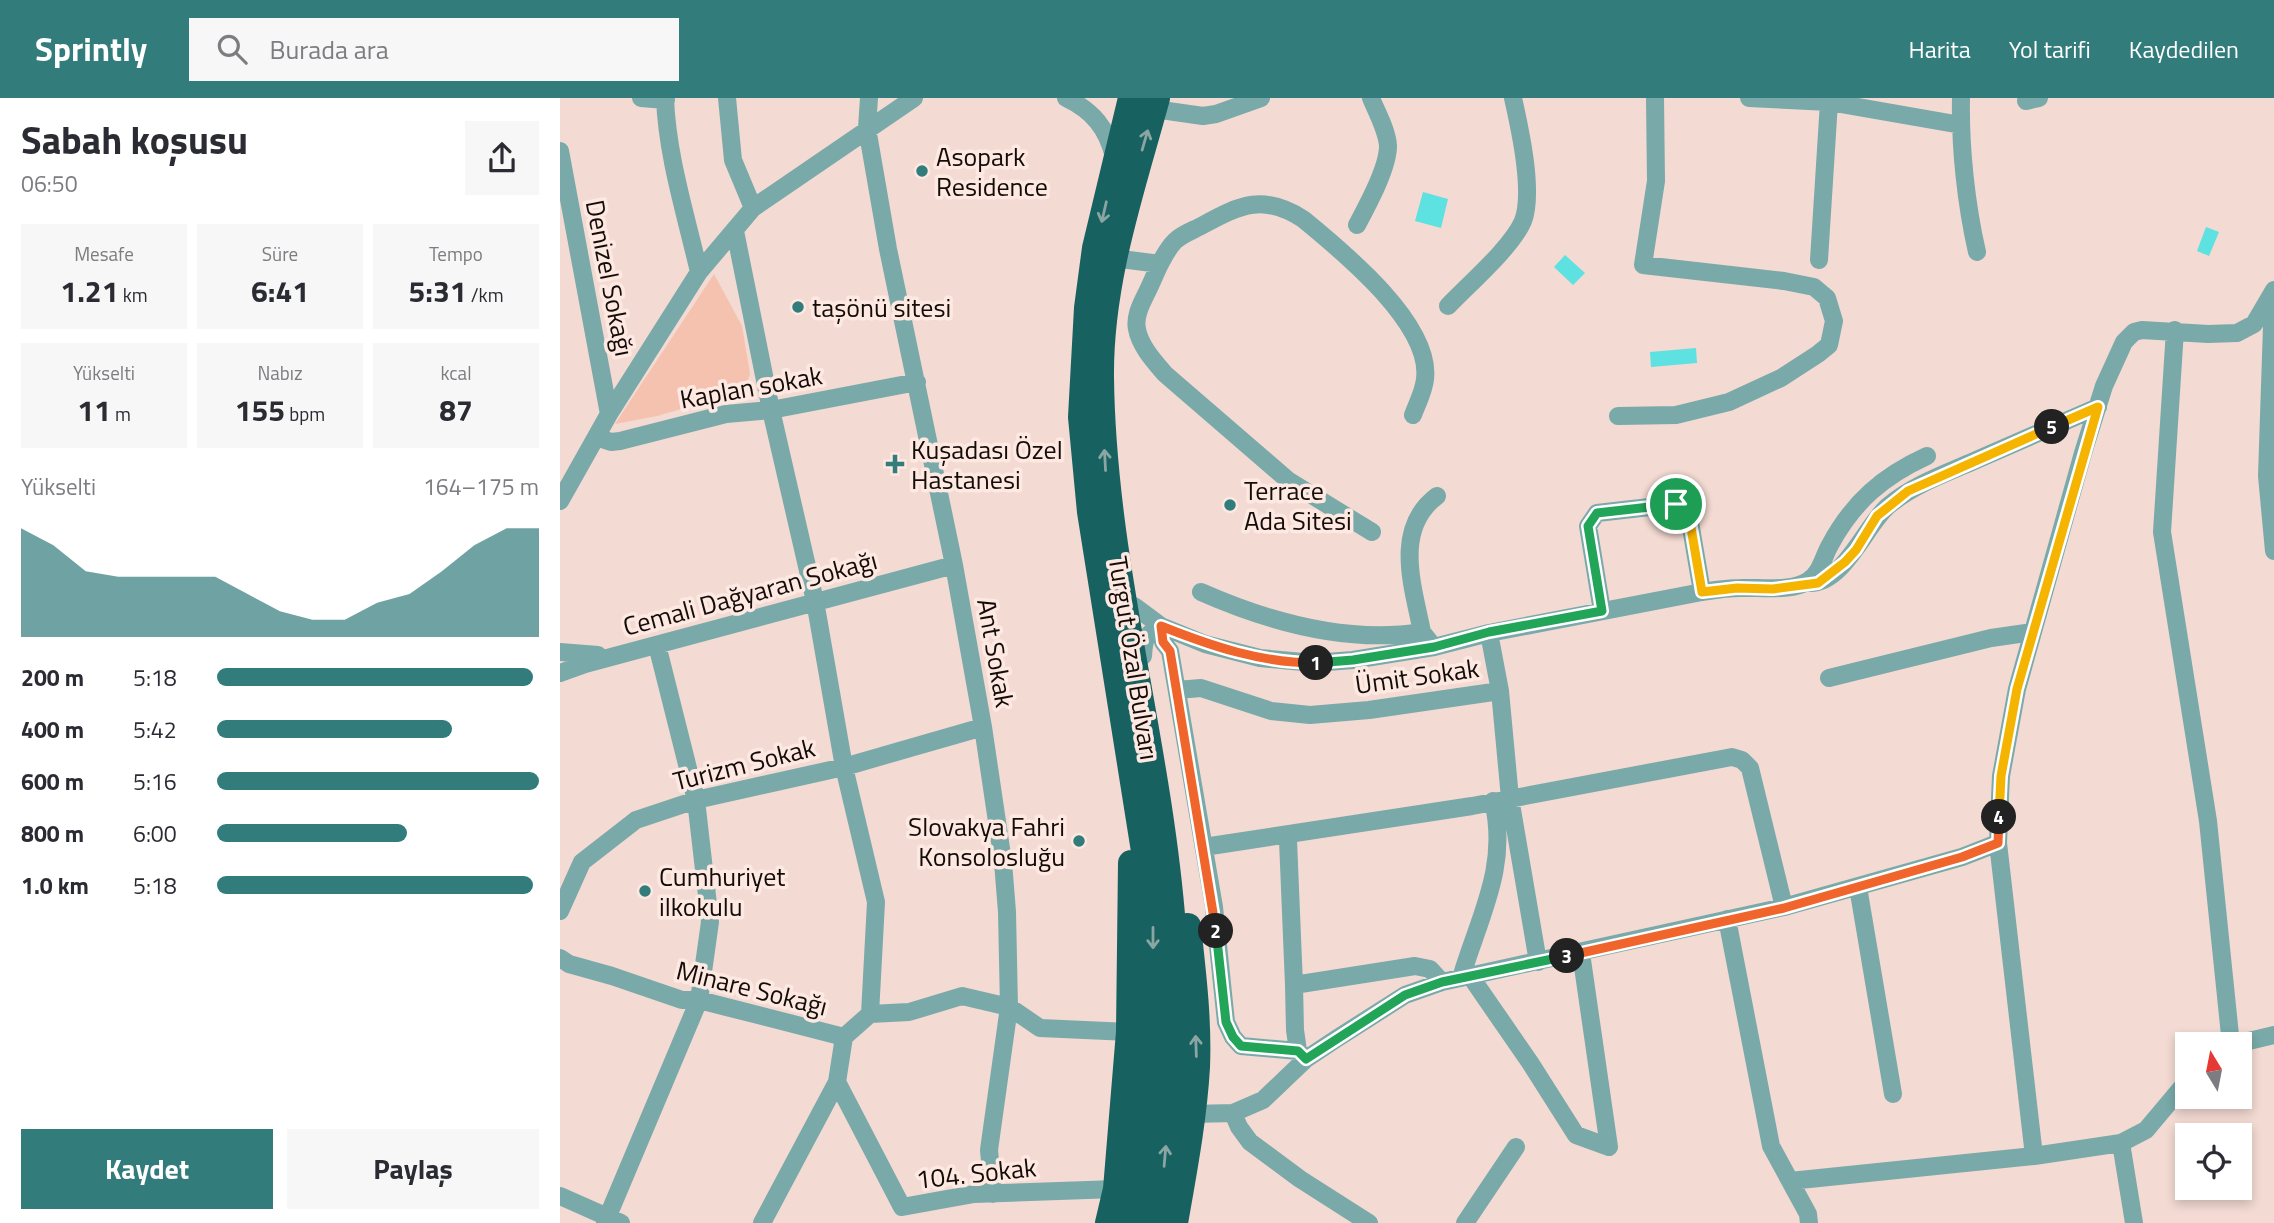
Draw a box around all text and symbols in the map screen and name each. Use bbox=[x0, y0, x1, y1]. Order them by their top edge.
search box bbox=[189, 18, 679, 81]
text: Sprintly bbox=[35, 24, 147, 74]
icon: search bbox=[213, 30, 251, 68]
text: Burada ara bbox=[269, 30, 389, 69]
text: Harita bbox=[1909, 31, 1971, 67]
text: Yol tarifi bbox=[2009, 31, 2091, 67]
text: Kaydedilen bbox=[2129, 31, 2239, 67]
text: Sabah koşusu bbox=[21, 111, 248, 169]
button: share bbox=[465, 121, 539, 195]
one-way arrow bbox=[1140, 129, 1153, 151]
place label: Asopark Residence bbox=[936, 137, 1048, 206]
marker: Asopark Residence bbox=[914, 163, 930, 179]
text: 06:50 bbox=[21, 166, 78, 201]
street label: Denizel Sokağı bbox=[576, 197, 644, 359]
one-way arrow bbox=[1097, 200, 1110, 223]
text: Mesafe bbox=[74, 239, 134, 268]
text: Süre bbox=[262, 239, 298, 268]
text: Tempo bbox=[429, 239, 483, 268]
text: 1.21 bbox=[60, 268, 118, 314]
text: 6:41 bbox=[251, 268, 309, 314]
text: 5:31 bbox=[408, 268, 467, 314]
text: km bbox=[118, 280, 148, 309]
text: /km bbox=[467, 280, 504, 309]
place label: taşönü sitesi bbox=[812, 288, 951, 327]
marker: taşönü sitesi bbox=[790, 299, 806, 315]
street label: Kaplan sokak bbox=[677, 355, 825, 419]
text: Yükselti bbox=[73, 358, 135, 387]
text: Nabız bbox=[257, 358, 303, 387]
text: kcal bbox=[440, 358, 472, 387]
text: 11 bbox=[77, 387, 111, 433]
text: 155 bbox=[235, 387, 285, 433]
text: 87 bbox=[439, 387, 473, 433]
text: m bbox=[111, 399, 131, 428]
text: bpm bbox=[285, 399, 325, 428]
pin: 5 bbox=[2034, 410, 2070, 444]
text: 5 bbox=[2046, 412, 2057, 441]
place label: Kuşadası Özel Hastanesi bbox=[911, 430, 1063, 499]
one-way arrow bbox=[1098, 449, 1111, 472]
marker: Kuşadası Özel Hastanesi bbox=[885, 454, 905, 474]
text: Yükselti bbox=[21, 469, 96, 504]
text: 164–175 m bbox=[423, 469, 539, 504]
place label: Terrace Ada Sitesi bbox=[1244, 471, 1352, 540]
pin bbox=[1646, 474, 1706, 534]
icon: arrive bbox=[1657, 485, 1695, 523]
marker: Terrace Ada Sitesi bbox=[1222, 497, 1238, 513]
street label: Cemali Dağyaran Sokağı bbox=[619, 540, 881, 646]
street label: Turgut Özal Bulvarı bbox=[1099, 553, 1169, 763]
street label: Ant Sokak bbox=[967, 595, 1025, 711]
pin: 1 bbox=[1298, 646, 1334, 680]
text: 1 bbox=[1310, 648, 1321, 677]
street label: Ümit Sokak bbox=[1353, 648, 1481, 704]
text: 200 m bbox=[21, 660, 84, 695]
text: 5:18 bbox=[133, 660, 177, 695]
text: 400 m bbox=[21, 712, 84, 747]
text: 5:42 bbox=[133, 712, 177, 747]
street label: Turizm Sokak bbox=[669, 728, 819, 800]
text: 600 m bbox=[21, 764, 84, 799]
text: 5:16 bbox=[133, 764, 177, 799]
pin: 4 bbox=[1982, 800, 2016, 834]
text: 4 bbox=[1993, 802, 2004, 831]
place label: Slovakya Fahri Konsolosluğu bbox=[908, 807, 1065, 876]
text: 800 m bbox=[21, 816, 84, 851]
text: 6:00 bbox=[133, 816, 177, 851]
marker: Slovakya Fahri Konsolosluğu bbox=[1071, 833, 1087, 849]
place label: Cumhuriyet ilkokulu bbox=[659, 857, 785, 926]
text: 1.0 km bbox=[21, 868, 89, 903]
text: 5:18 bbox=[133, 868, 177, 903]
marker: Cumhuriyet ilkokulu bbox=[637, 883, 653, 899]
pin: 2 bbox=[1198, 914, 1234, 948]
text: 2 bbox=[1210, 916, 1221, 945]
one-way arrow bbox=[1146, 927, 1160, 950]
pin: 3 bbox=[1550, 938, 1584, 974]
text: 3 bbox=[1561, 941, 1572, 970]
street label: Minare Sokağı bbox=[672, 950, 832, 1026]
north arrow bbox=[2175, 1032, 2252, 1110]
map controls bbox=[2175, 1032, 2252, 1200]
one-way arrow bbox=[1190, 1035, 1203, 1058]
button: locate bbox=[2175, 1123, 2252, 1200]
button: Kaydet bbox=[21, 1129, 273, 1209]
button: Paylaş bbox=[287, 1129, 539, 1209]
one-way arrow bbox=[1159, 1145, 1172, 1167]
street label: 104. Sokak bbox=[914, 1147, 1038, 1199]

